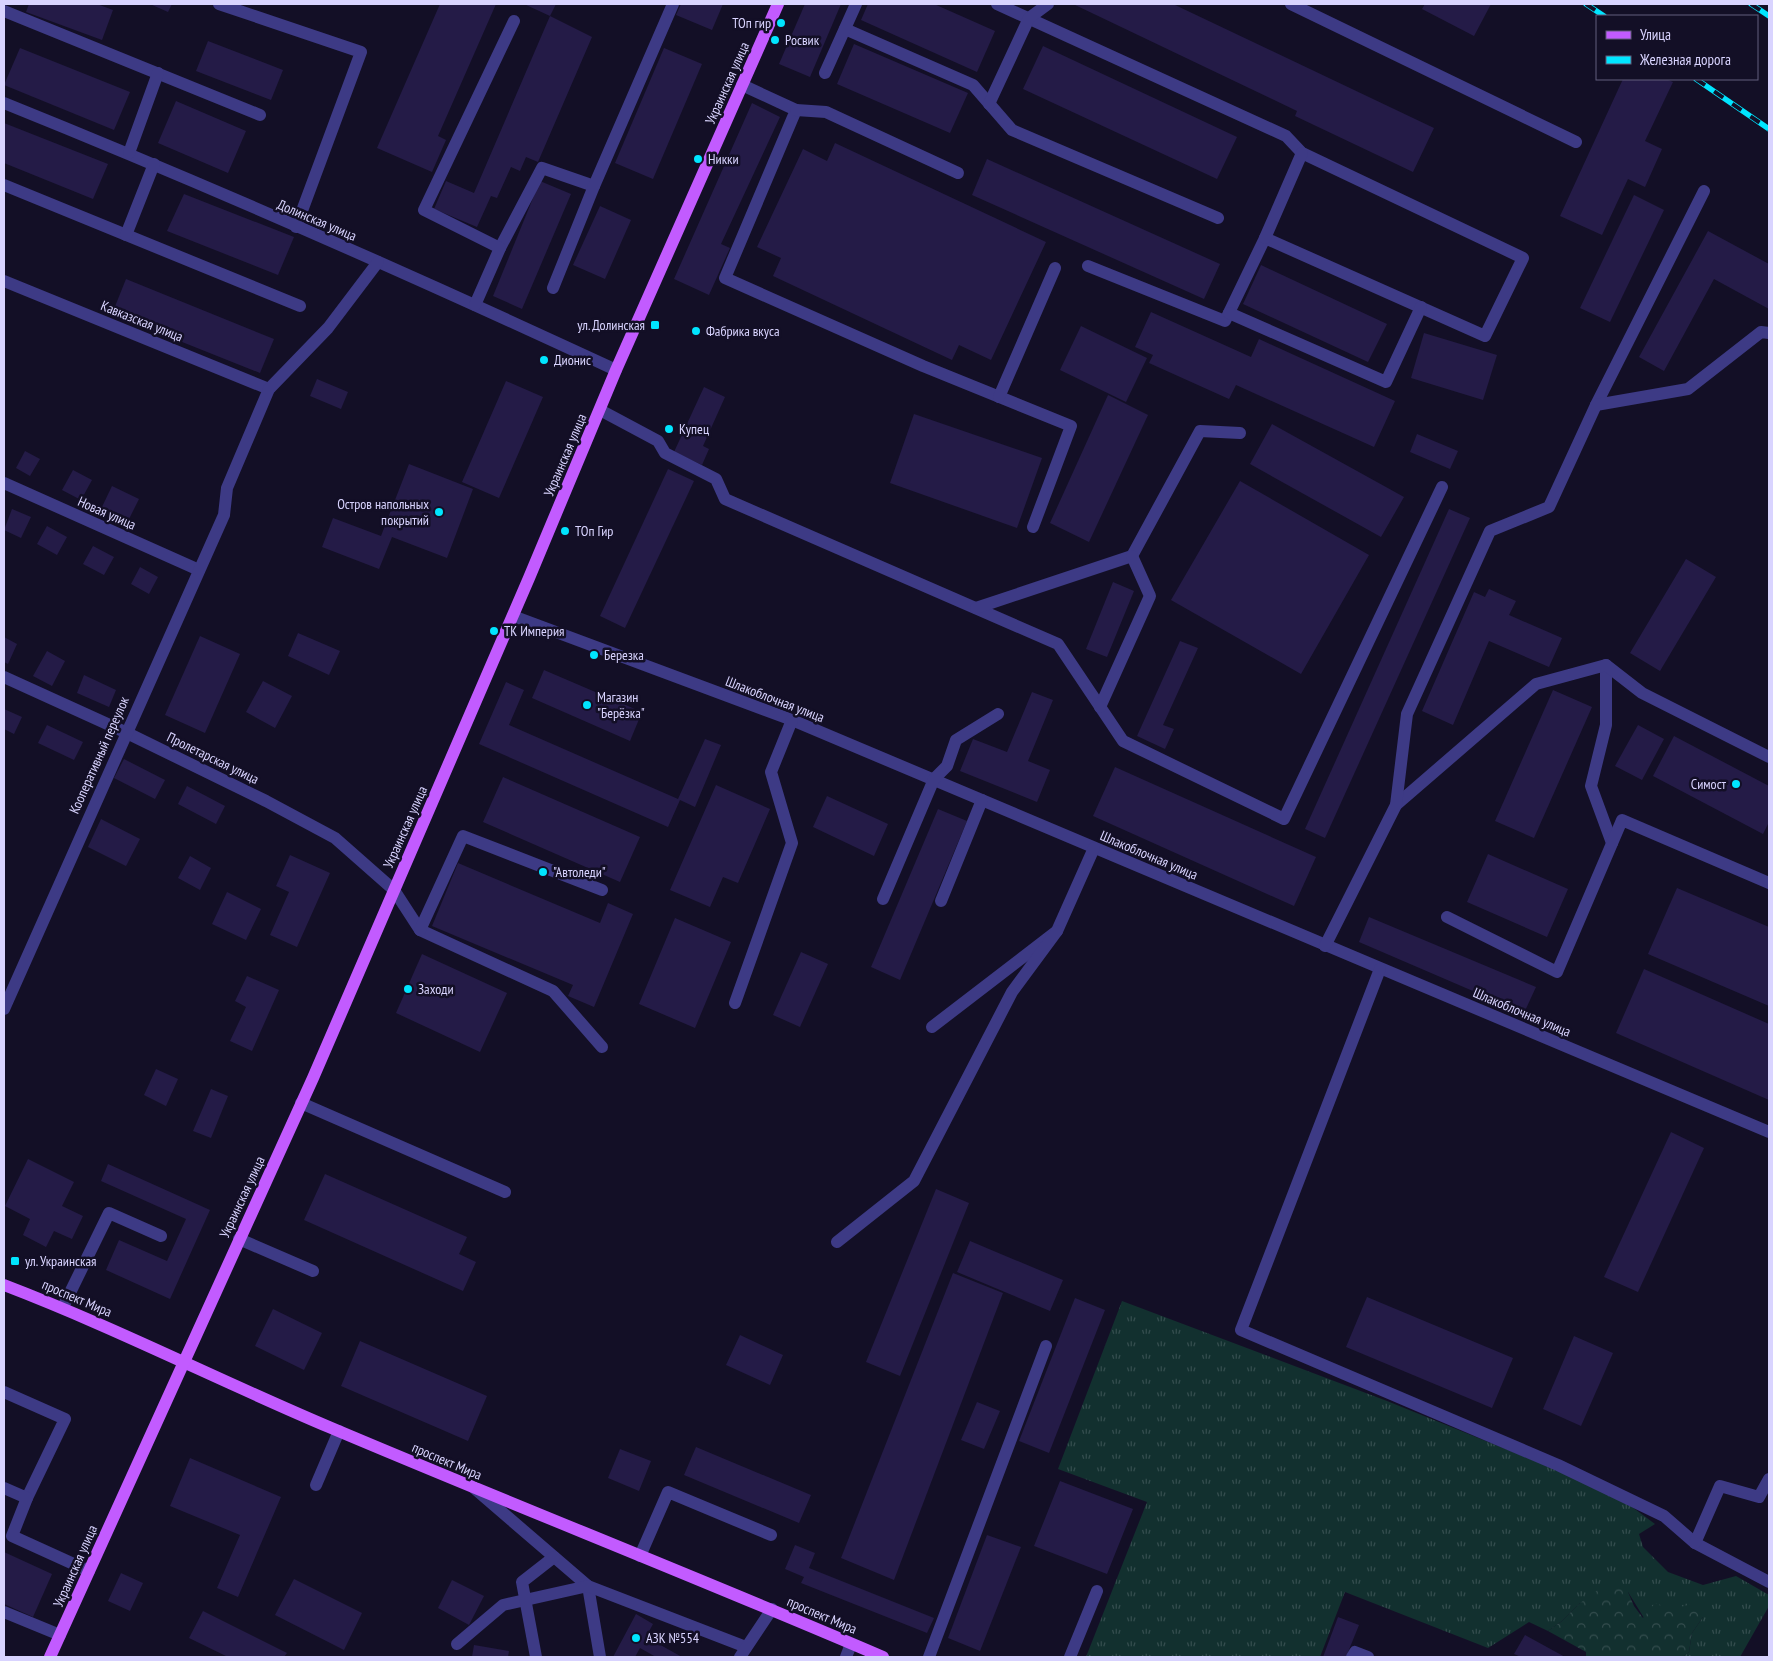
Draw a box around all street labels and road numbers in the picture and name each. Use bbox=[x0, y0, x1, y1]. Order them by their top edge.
street label: Украинская улица bbox=[701, 39, 753, 127]
street label: Долинская улица bbox=[275, 195, 359, 245]
street label: Кавказская улица bbox=[98, 296, 186, 346]
street label: Украинская улица bbox=[540, 411, 590, 499]
street label: Новая улица bbox=[75, 492, 139, 534]
street label: Шлакоблочная улица bbox=[723, 672, 827, 726]
street label: Кооперативный переулок bbox=[65, 693, 133, 816]
street label: Пролетарская улица bbox=[164, 728, 262, 788]
street label: Украинская улица bbox=[379, 783, 431, 871]
street label: Шлакоблочная улица bbox=[1097, 826, 1201, 884]
street label: Шлакоблочная улица bbox=[1470, 983, 1574, 1041]
street label: Украинская улица bbox=[215, 1153, 269, 1241]
street label: проспект Мира bbox=[39, 1275, 115, 1321]
street label: проспект Мира bbox=[409, 1438, 485, 1484]
street label: Украинская улица bbox=[49, 1522, 101, 1610]
street label: проспект Мира bbox=[784, 1592, 860, 1638]

